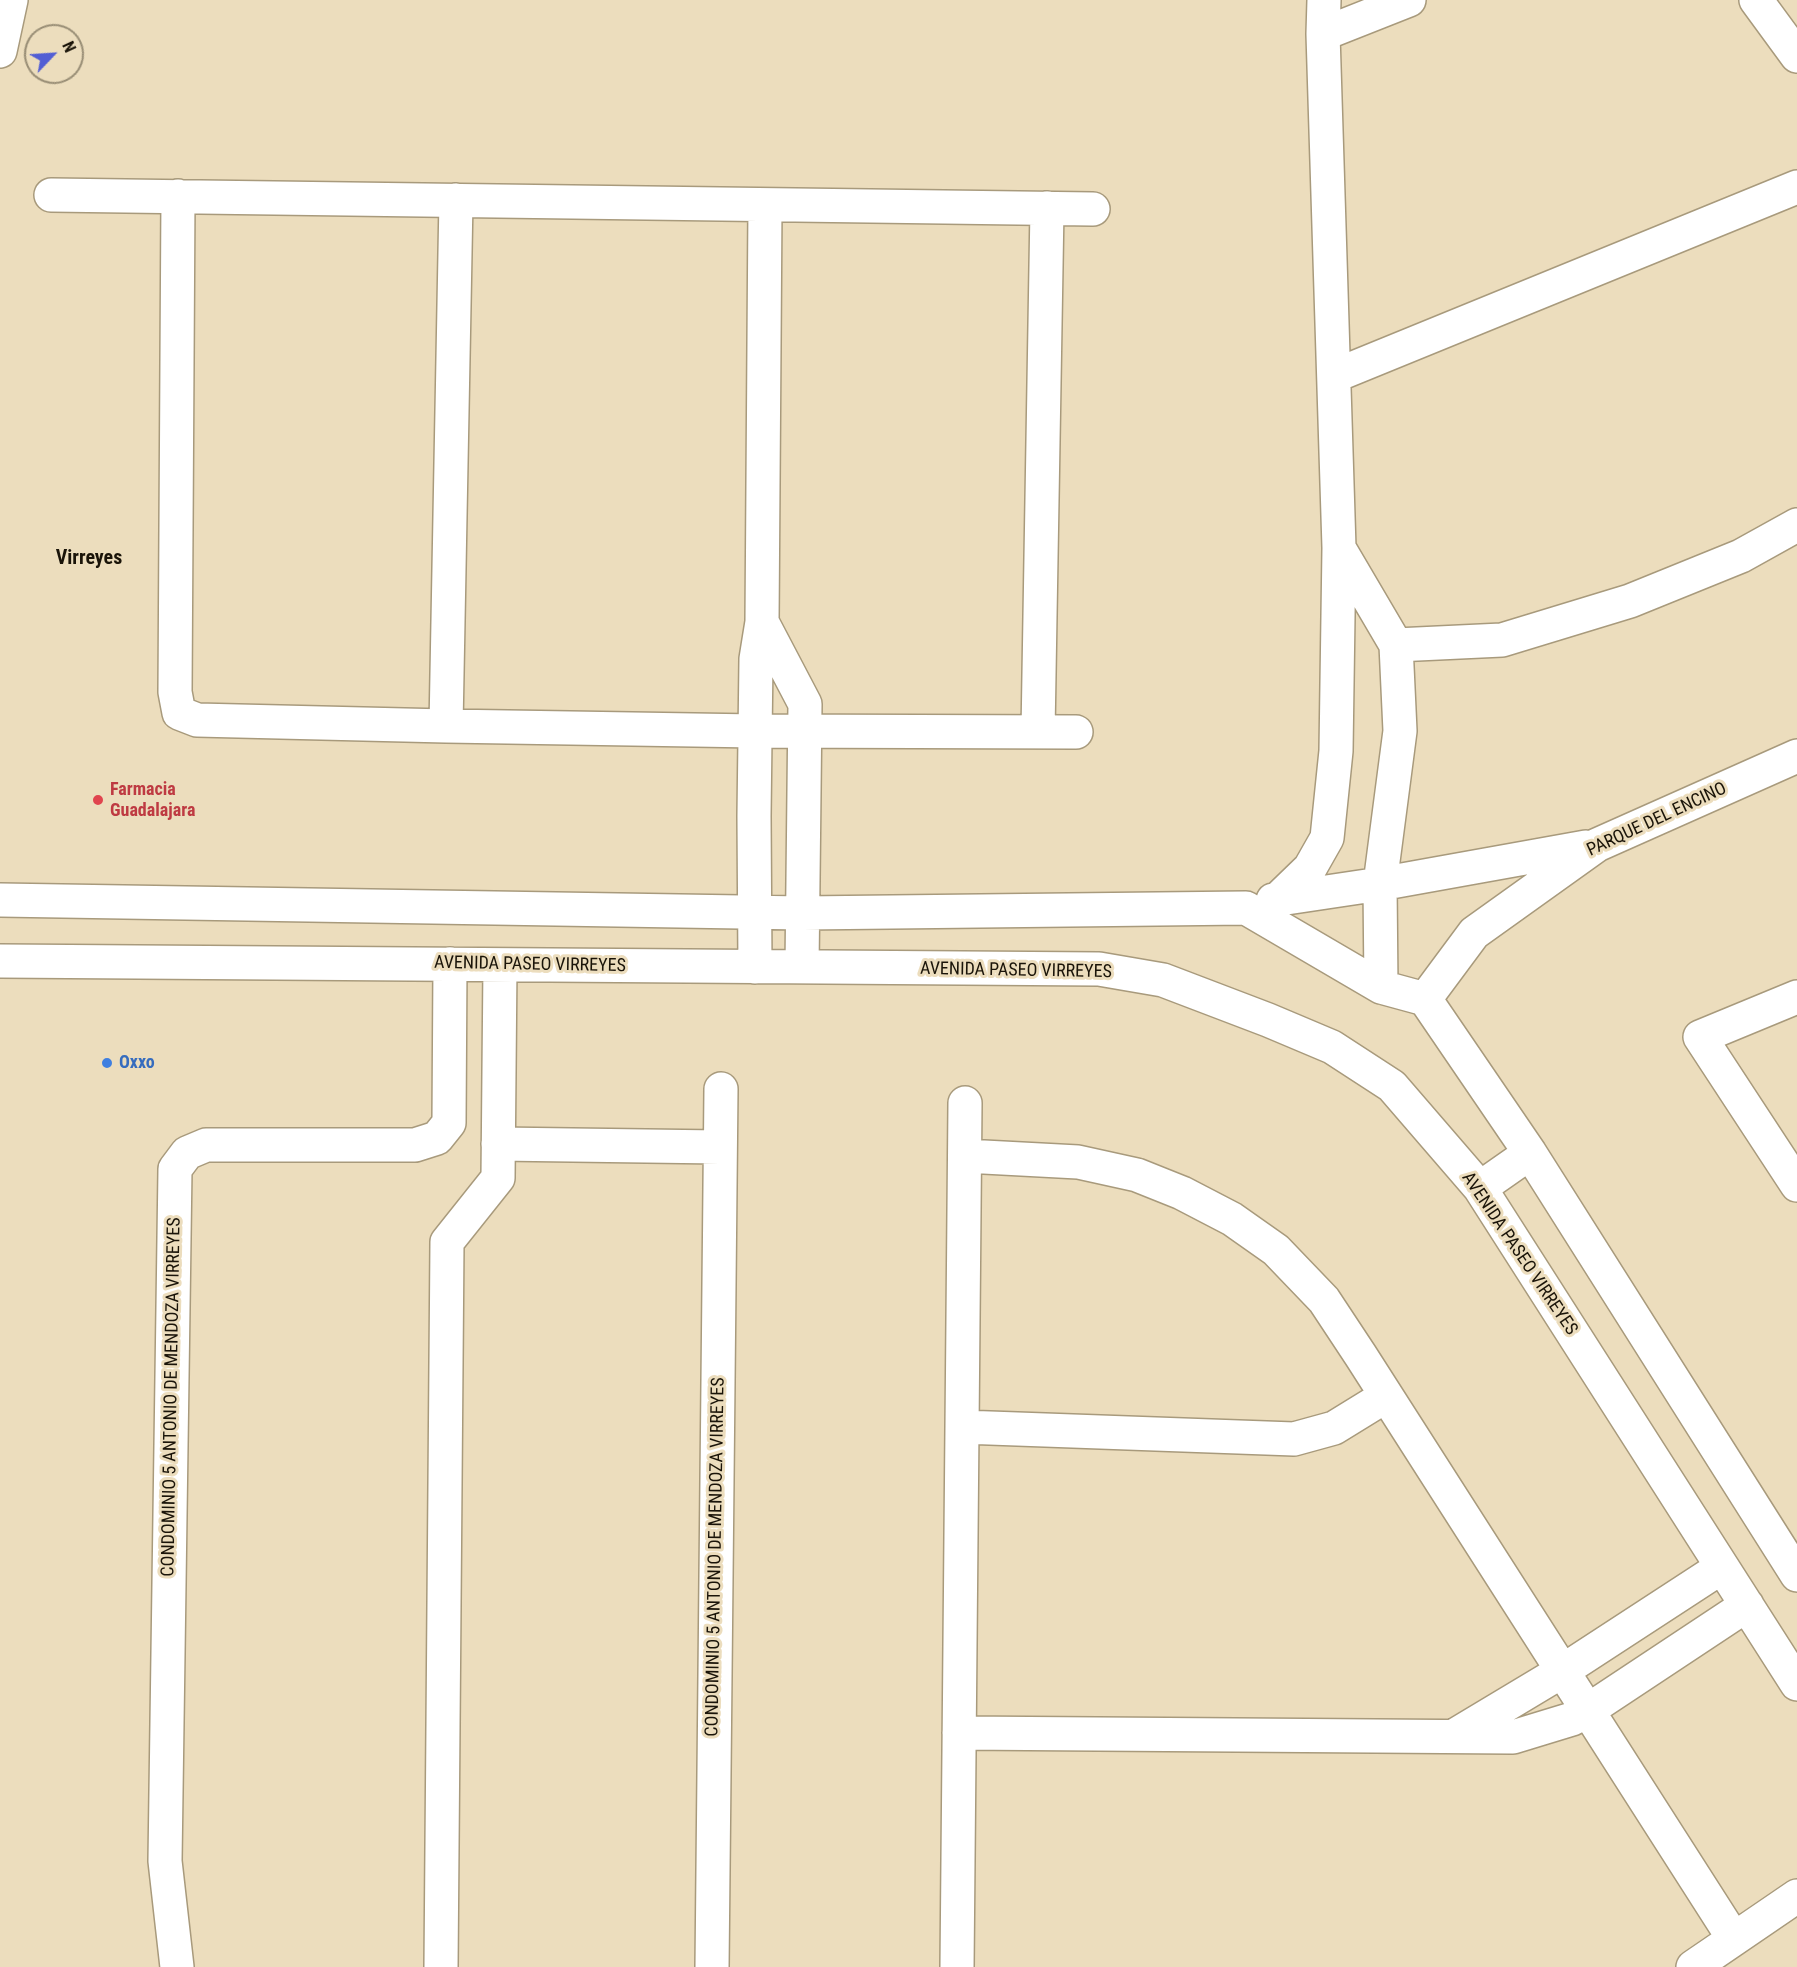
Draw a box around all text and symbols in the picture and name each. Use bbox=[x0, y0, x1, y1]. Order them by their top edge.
north arrow bbox=[24, 24, 84, 84]
text: N bbox=[58, 39, 80, 55]
district label: Virreyes bbox=[56, 547, 122, 571]
street label: PARQUE DEL ENCINO bbox=[1584, 778, 1730, 862]
place label: Farmacia Guadalajara bbox=[110, 779, 195, 822]
marker: Farmacia Guadalajara bbox=[91, 793, 105, 807]
street label: AVENIDA PASEO VIRREYES bbox=[434, 953, 626, 977]
street label: AVENIDA PASEO VIRREYES bbox=[920, 959, 1112, 983]
place label: Oxxo bbox=[119, 1052, 155, 1074]
marker: Oxxo bbox=[100, 1056, 114, 1070]
street label: AVENIDA PASEO VIRREYES bbox=[1456, 1169, 1582, 1339]
street label: CONDOMINIO 5 ANTONIO DE MENDOZA VIRREYES bbox=[158, 1217, 186, 1577]
street label: CONDOMINIO 5 ANTONIO DE MENDOZA VIRREYES bbox=[702, 1377, 730, 1737]

